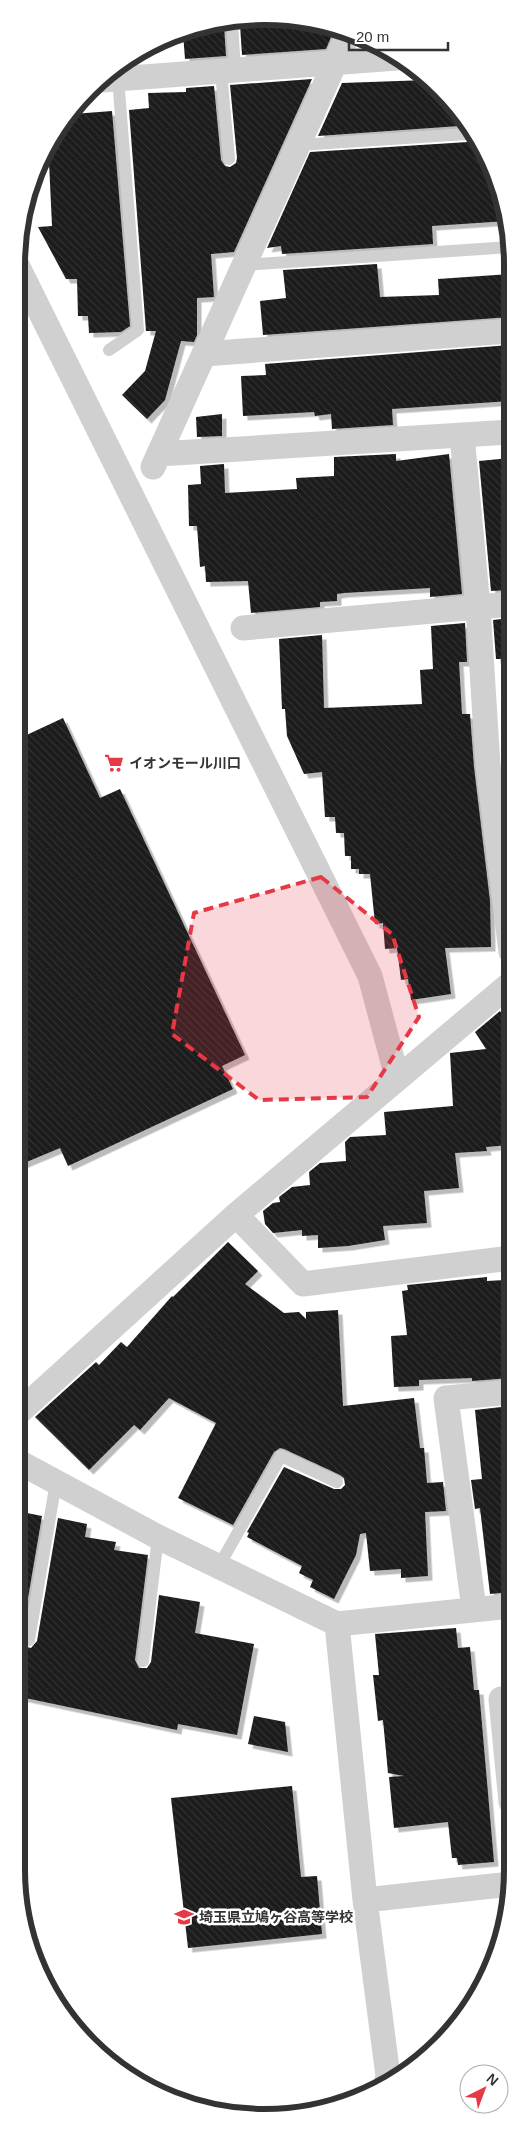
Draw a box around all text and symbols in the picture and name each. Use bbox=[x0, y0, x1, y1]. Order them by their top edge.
scale bar bbox=[349, 20, 448, 52]
text: 20 m bbox=[356, 28, 389, 45]
supermarket icon: イオンモール川口 bbox=[103, 752, 125, 774]
place label: イオンモール川口 bbox=[129, 755, 241, 771]
school or university icon: 埼玉県立鳩ヶ谷高等学校 bbox=[173, 1906, 195, 1928]
place label: 埼玉県立鳩ヶ谷高等学校 bbox=[199, 1909, 353, 1925]
north arrow bbox=[459, 2064, 509, 2114]
text: N bbox=[484, 2070, 502, 2089]

